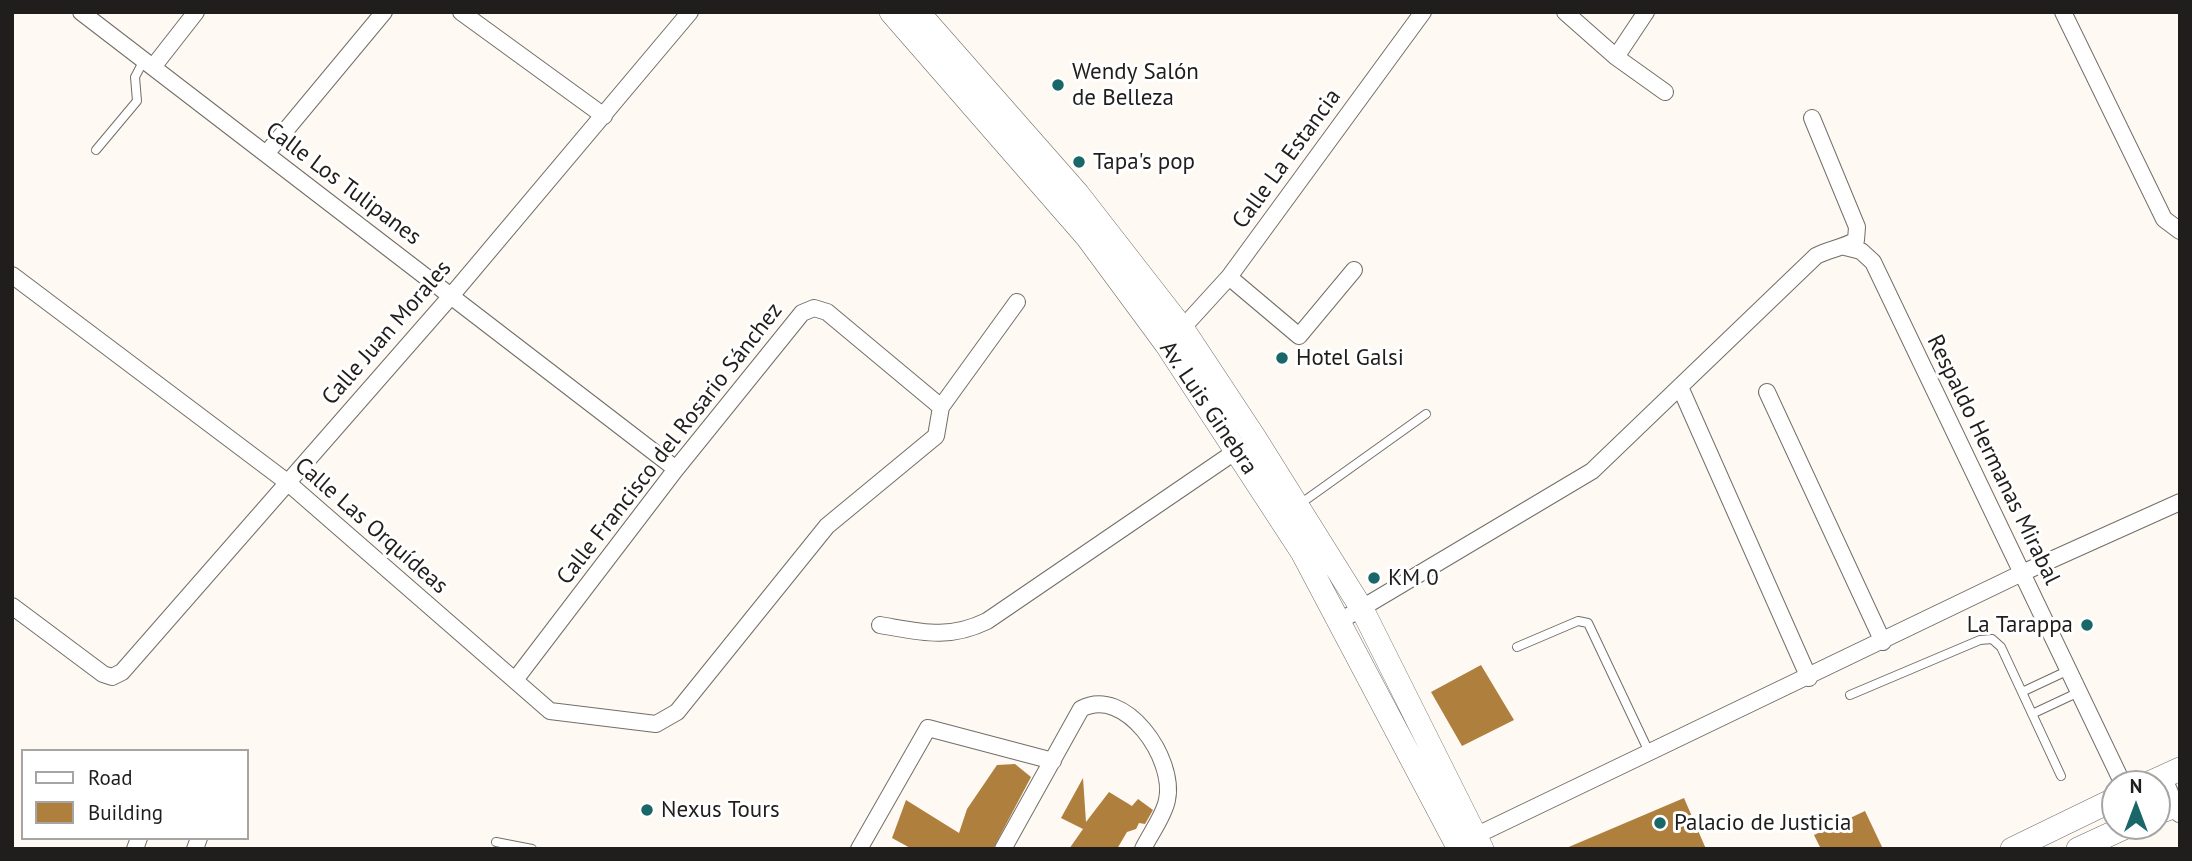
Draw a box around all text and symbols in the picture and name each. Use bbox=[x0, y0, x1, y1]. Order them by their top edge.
place label: Wendy Salón de Belleza bbox=[1072, 58, 1199, 112]
marker: Wendy Salón de Belleza bbox=[1050, 77, 1066, 93]
street label: Calle La Estancia bbox=[1227, 84, 1347, 234]
street label: Calle Los Tulipanes bbox=[260, 117, 426, 251]
place label: Tapa's pop bbox=[1093, 148, 1195, 176]
marker: Tapa's pop bbox=[1071, 154, 1087, 170]
street label: Calle Juan Morales bbox=[317, 255, 457, 411]
street label: Calle Francisco del Rosario Sánchez bbox=[551, 298, 789, 590]
street label: Respaldo Hermanas Mirabal bbox=[1920, 331, 2066, 589]
street label: Av. Luis Ginebra bbox=[1153, 336, 1263, 480]
place label: Hotel Galsi bbox=[1296, 344, 1404, 372]
marker: Hotel Galsi bbox=[1274, 350, 1290, 366]
street label: Calle Las Orquídeas bbox=[289, 452, 453, 600]
place label: KM 0 bbox=[1388, 564, 1439, 592]
marker: KM 0 bbox=[1366, 570, 1382, 586]
place label: La Tarappa bbox=[1967, 611, 2073, 639]
marker: La Tarappa bbox=[2079, 617, 2095, 633]
legend bbox=[21, 749, 248, 840]
text: Road bbox=[88, 764, 132, 791]
north arrow bbox=[2101, 770, 2171, 840]
text: N bbox=[2130, 774, 2142, 798]
place label: Nexus Tours bbox=[661, 796, 780, 824]
text: Building bbox=[88, 799, 163, 826]
marker: Nexus Tours bbox=[639, 802, 655, 818]
place label: Palacio de Justicia bbox=[1674, 809, 1851, 837]
marker: Palacio de Justicia bbox=[1652, 815, 1668, 831]

